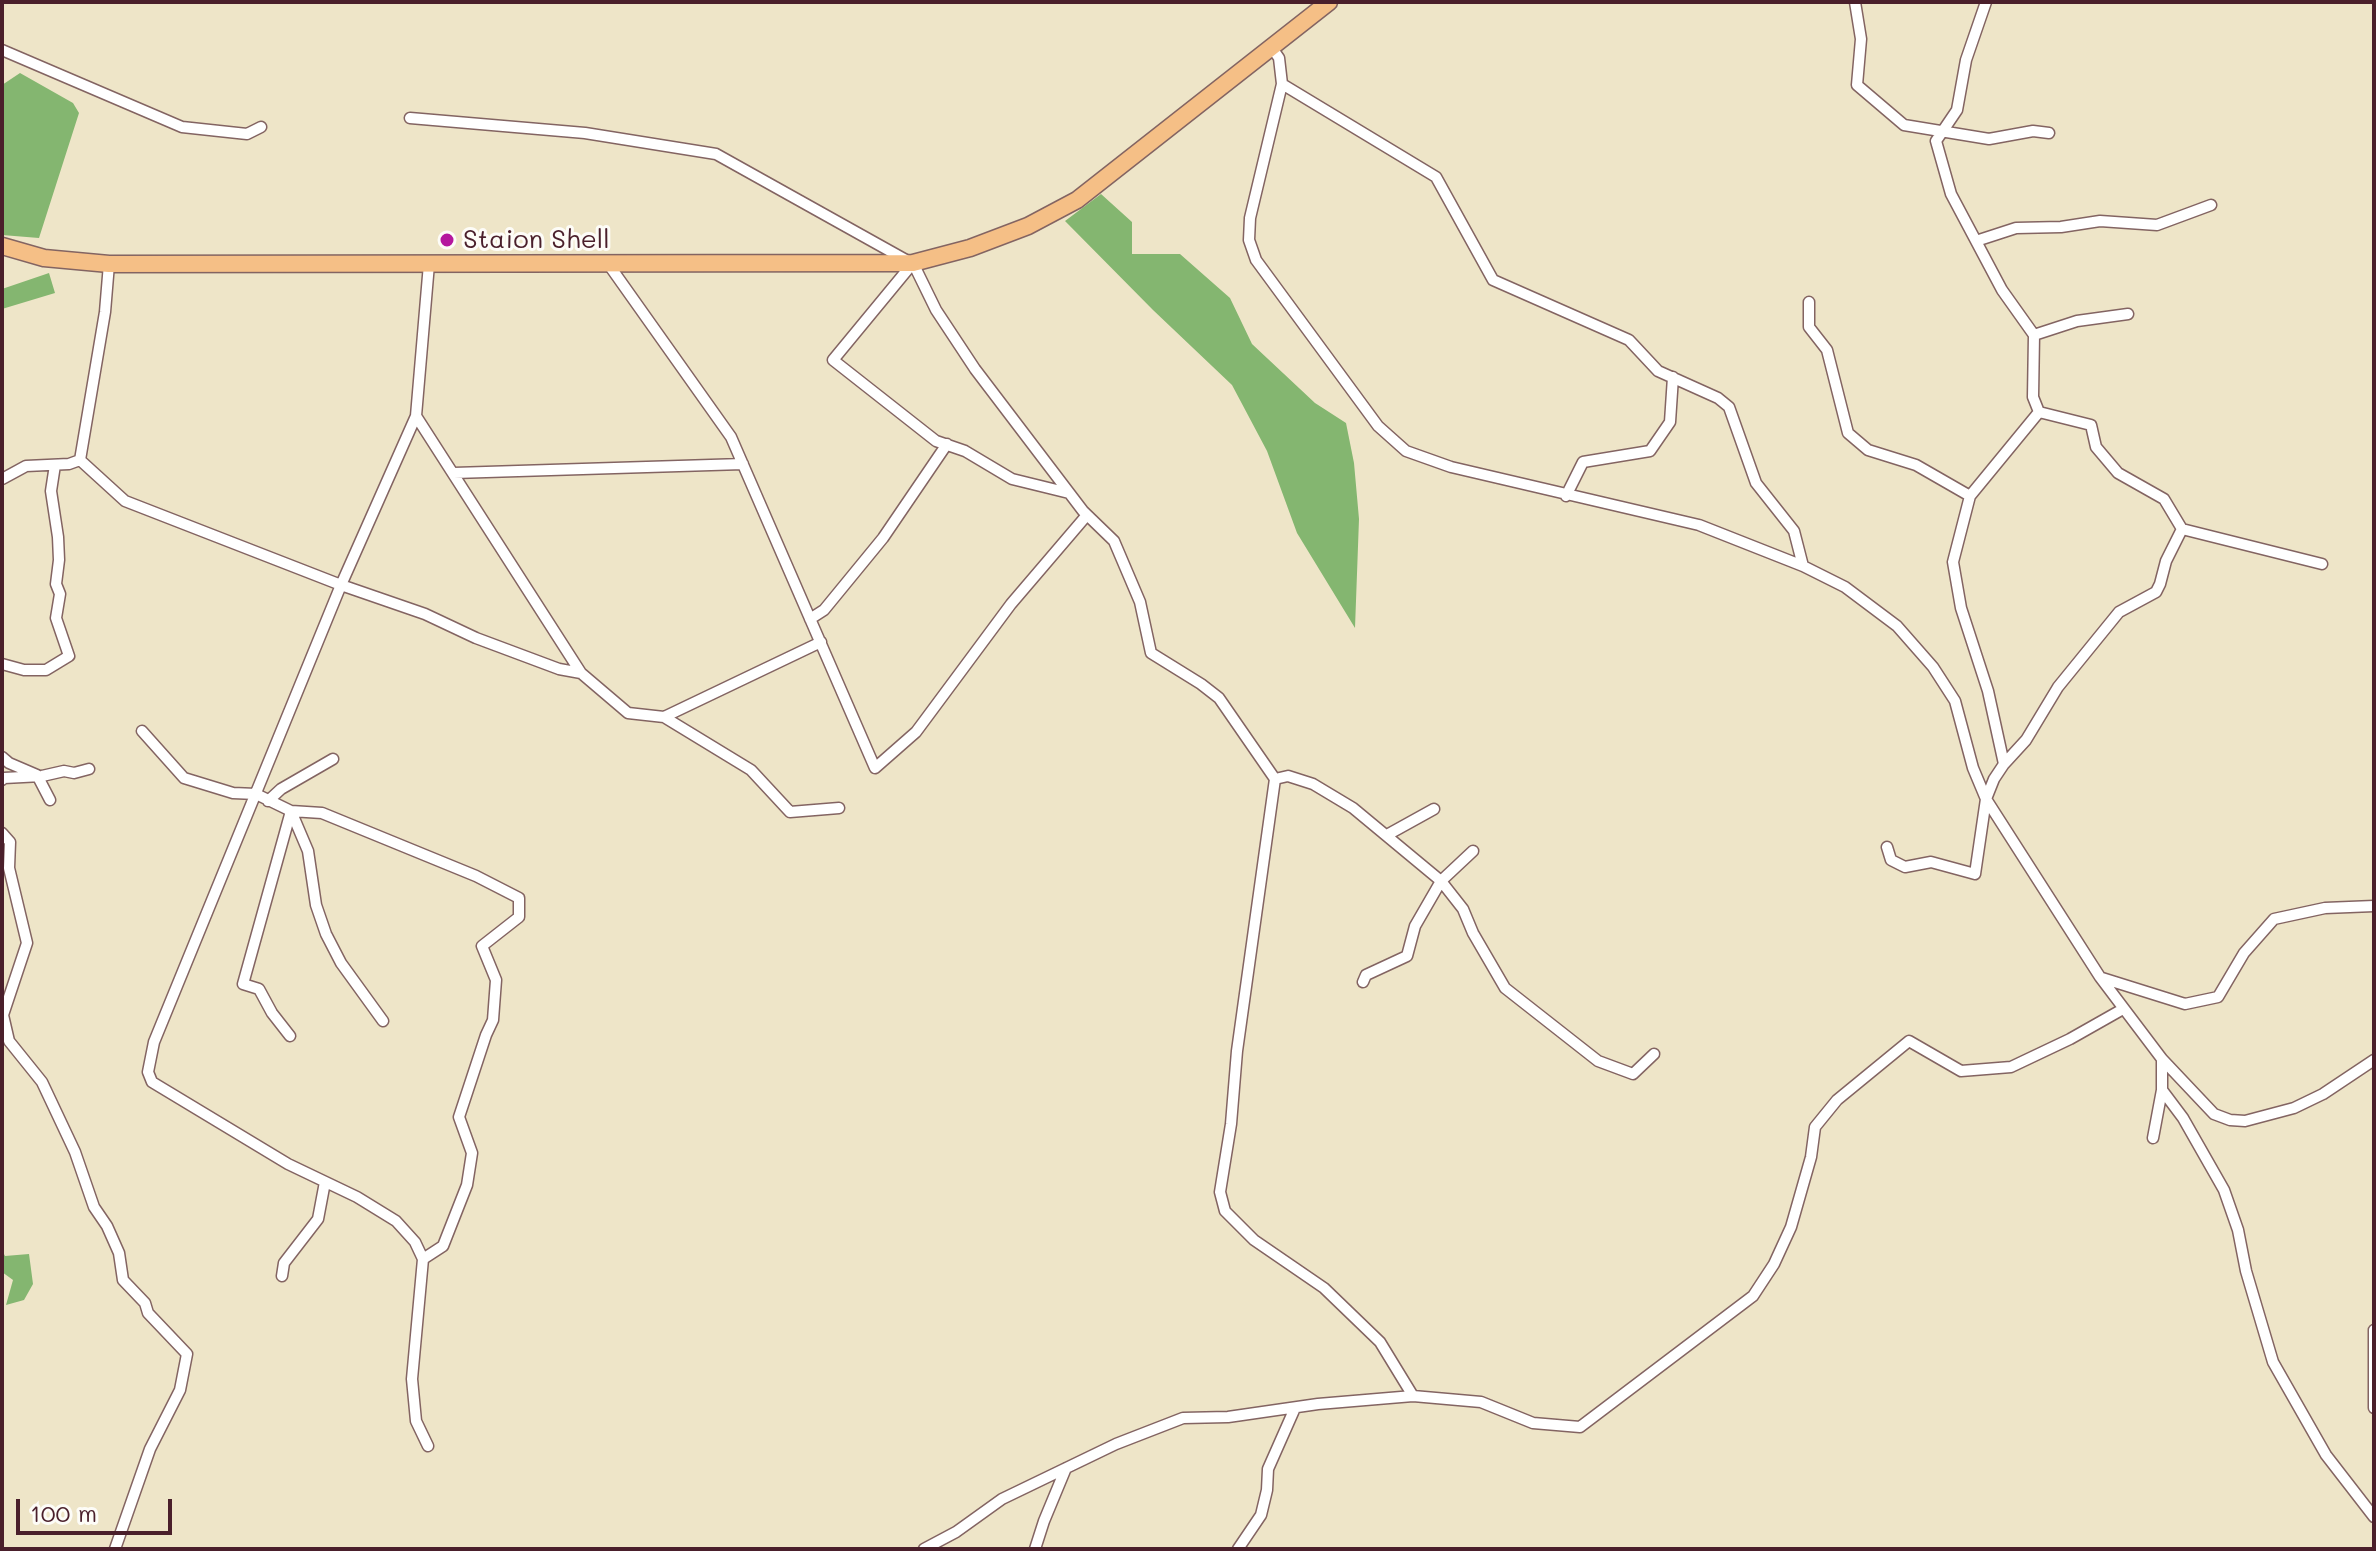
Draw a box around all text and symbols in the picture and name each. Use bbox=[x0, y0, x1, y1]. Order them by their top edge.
place label: Staion Shell bbox=[463, 224, 610, 256]
marker: Staion Shell bbox=[438, 231, 456, 249]
scale bar bbox=[20, 1483, 176, 1533]
text: 100 m bbox=[30, 1497, 97, 1528]

